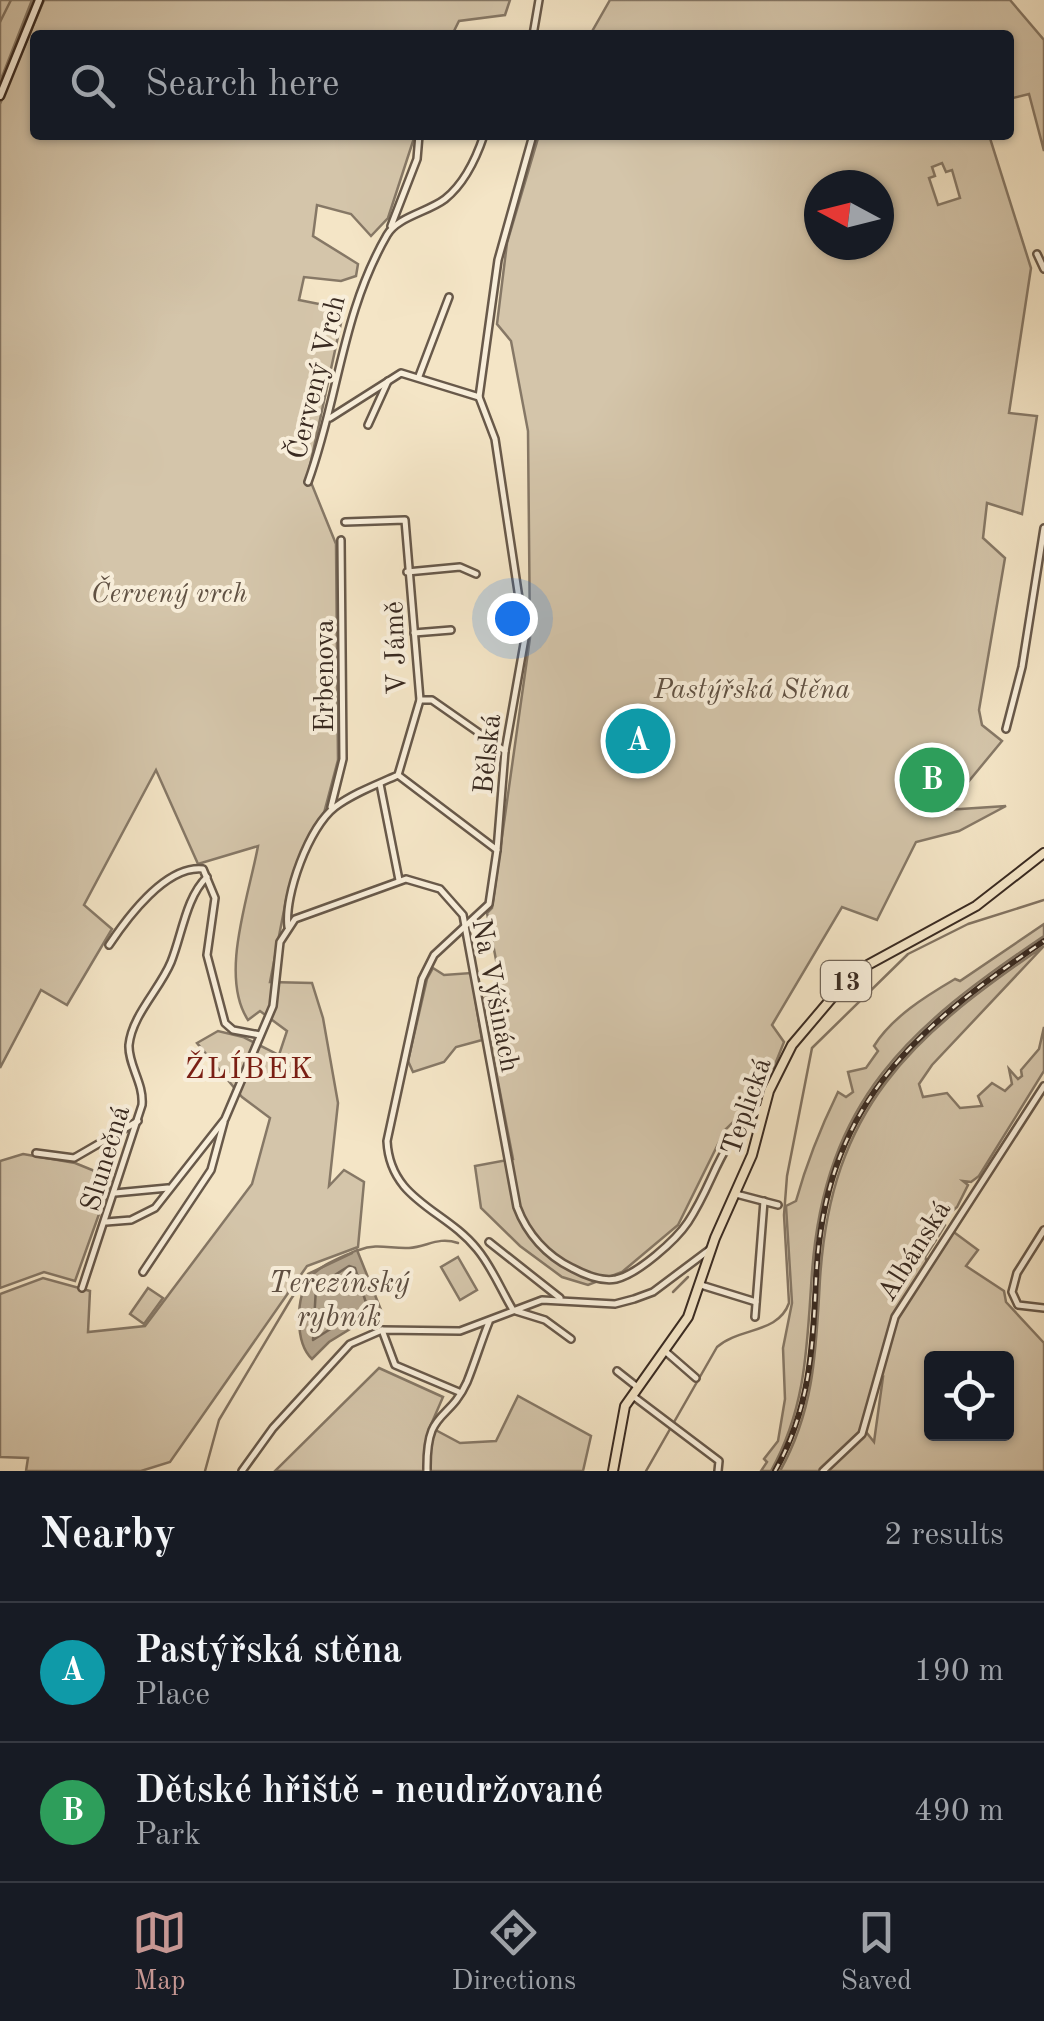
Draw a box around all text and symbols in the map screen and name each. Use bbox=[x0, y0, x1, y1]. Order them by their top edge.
search box bbox=[30, 30, 1014, 140]
icon: search bbox=[65, 58, 120, 113]
text: Search here bbox=[145, 66, 340, 104]
north arrow bbox=[804, 170, 894, 260]
street label: Červený Vrch bbox=[279, 292, 352, 463]
park label: Červený vrch bbox=[91, 575, 247, 609]
your location bbox=[487, 593, 538, 644]
street label: V Jámě bbox=[381, 601, 413, 695]
street label: Erbenova bbox=[312, 619, 340, 733]
park label: Pastýřská Stěna bbox=[653, 677, 850, 705]
pin: A bbox=[606, 704, 670, 778]
street label: Bělská bbox=[471, 713, 507, 796]
pin: B bbox=[900, 742, 964, 818]
street label: Na Výšinách bbox=[465, 916, 523, 1075]
road number: 13 bbox=[821, 961, 871, 1001]
district label: ŽLÍBEK bbox=[185, 1050, 315, 1085]
street label: Teplická bbox=[718, 1054, 778, 1159]
street label: Slunečná bbox=[78, 1102, 136, 1215]
street label: Albánská bbox=[874, 1196, 957, 1307]
water label: Terezínský rybník bbox=[268, 1269, 410, 1333]
map controls bbox=[924, 1351, 1014, 1441]
button: locate bbox=[924, 1351, 1014, 1441]
text: Nearby bbox=[40, 1515, 176, 1557]
text: 2 results bbox=[884, 1520, 1004, 1552]
text: Pastýřská stěna bbox=[135, 1633, 402, 1671]
text: A bbox=[60, 1656, 85, 1688]
text: 190 m bbox=[914, 1656, 1004, 1688]
text: Place bbox=[135, 1680, 210, 1712]
text: Dětské hřiště - neudržované bbox=[135, 1773, 603, 1811]
text: B bbox=[61, 1796, 84, 1828]
text: 490 m bbox=[914, 1796, 1004, 1828]
text: Park bbox=[135, 1820, 201, 1852]
tab: Map bbox=[132, 1905, 187, 2000]
tab: Directions bbox=[452, 1905, 576, 2000]
tab: Saved bbox=[840, 1905, 912, 2000]

